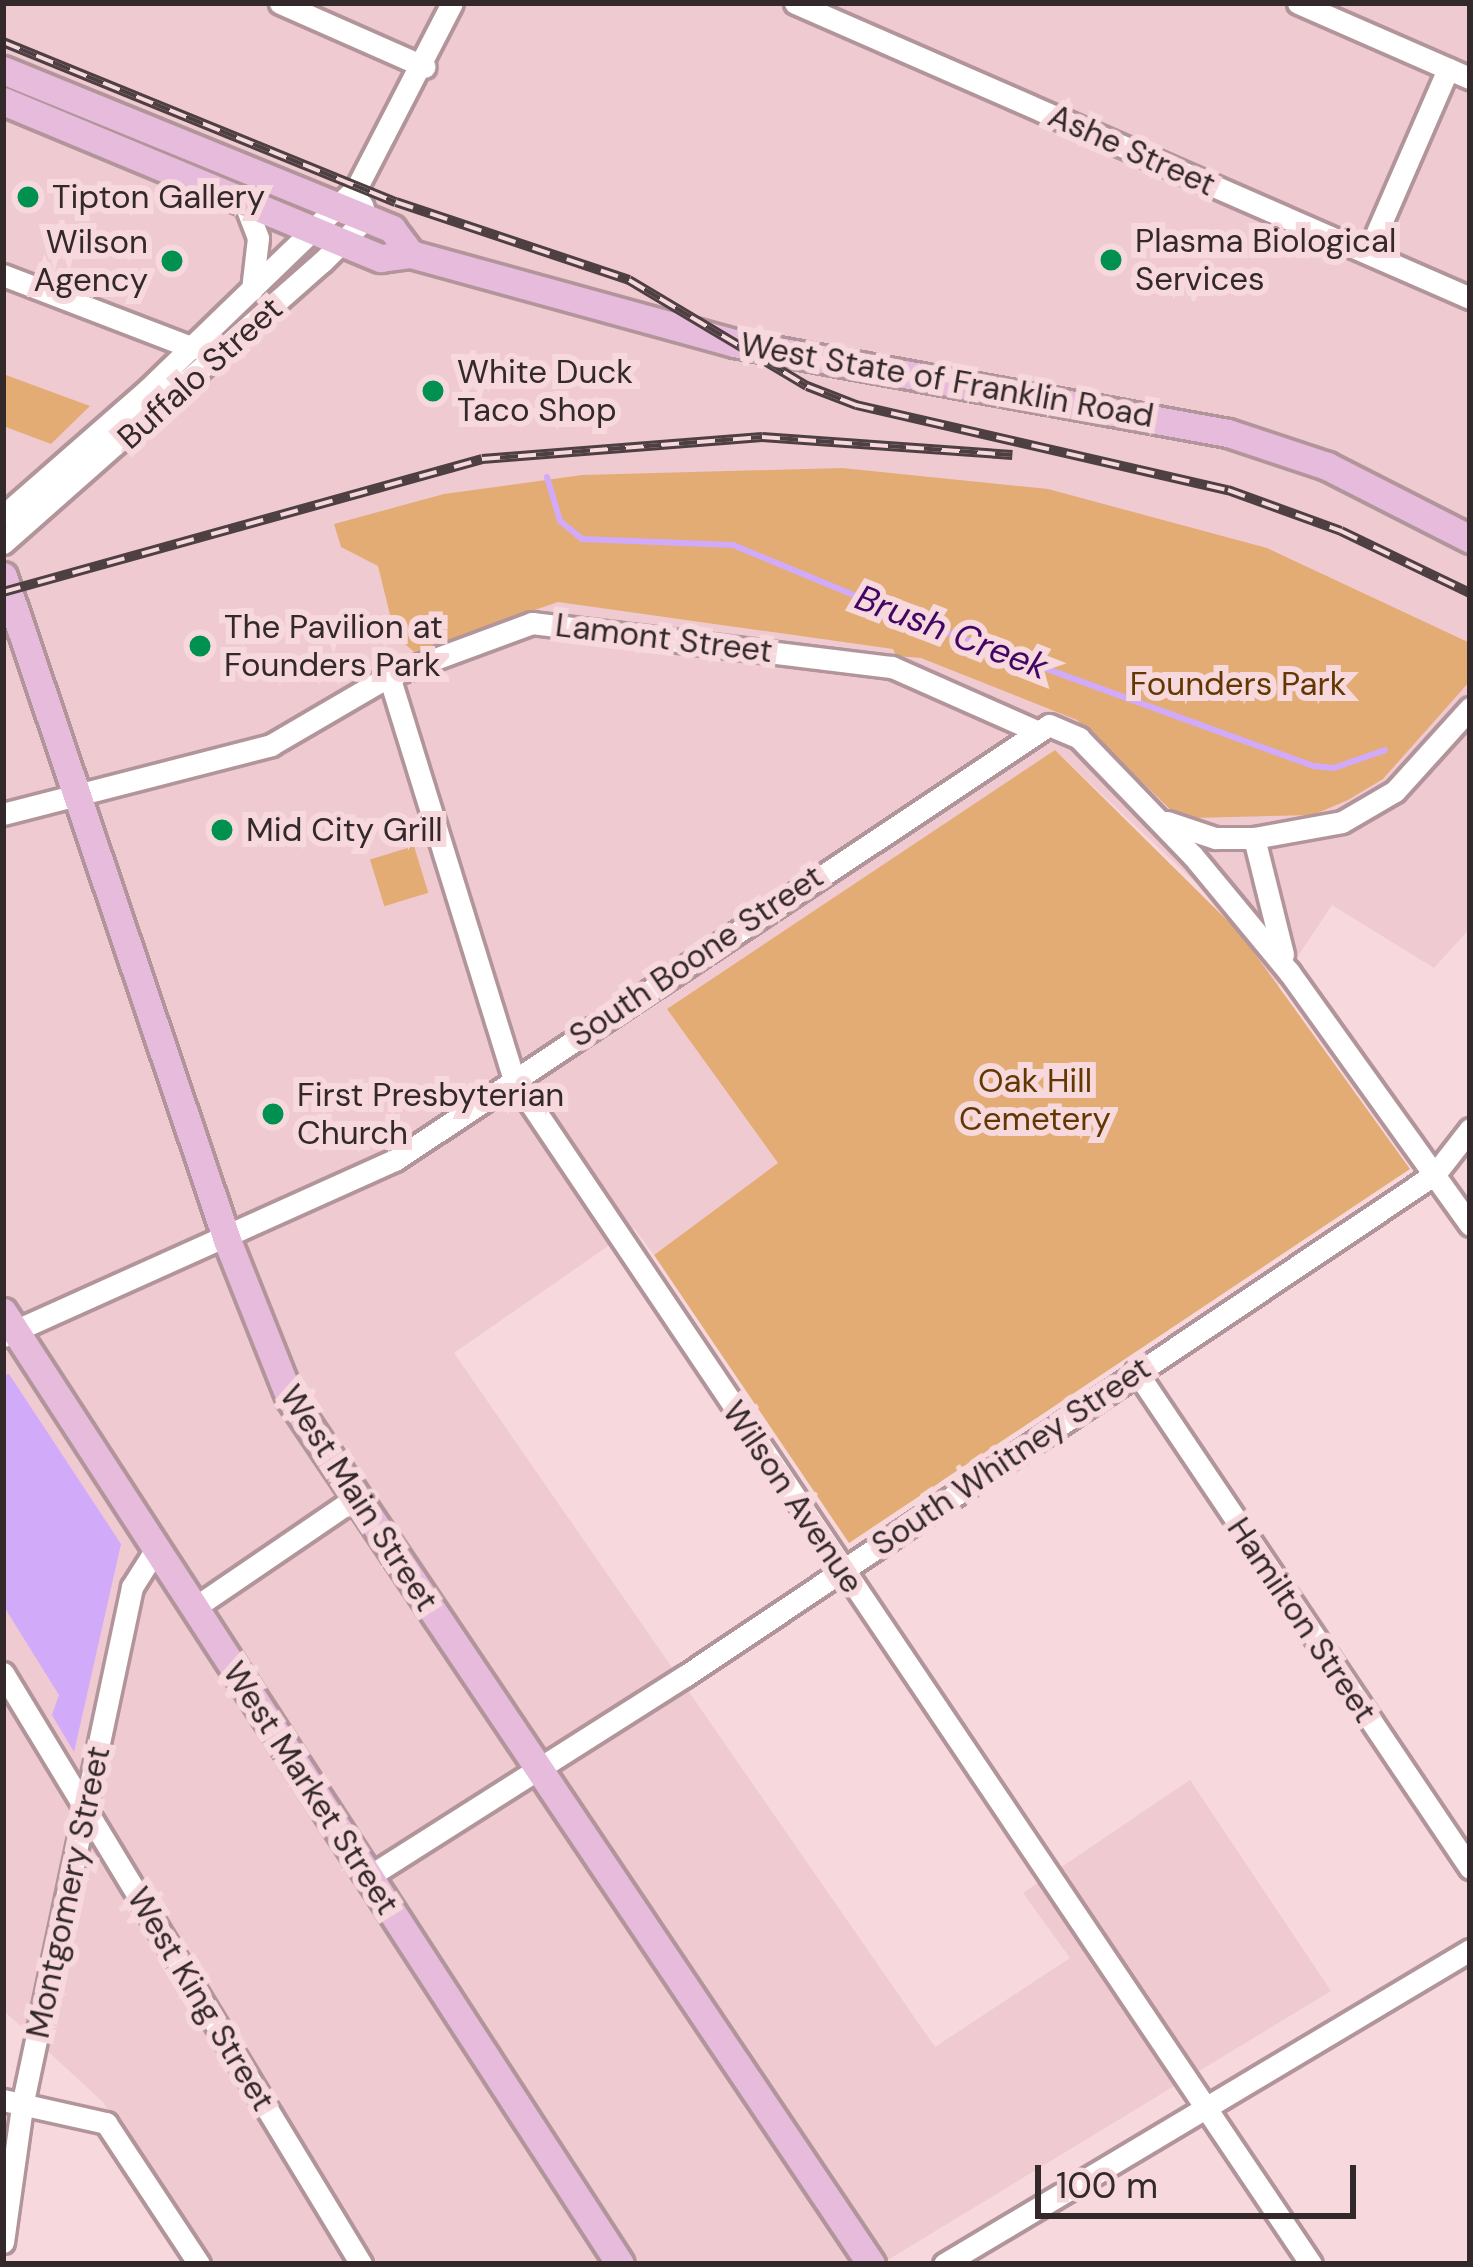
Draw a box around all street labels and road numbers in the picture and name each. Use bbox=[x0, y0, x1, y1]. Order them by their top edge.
street label: Ashe Street bbox=[1042, 96, 1222, 204]
street label: Buffalo Street bbox=[110, 289, 290, 457]
street label: West State of Franklin Road bbox=[737, 324, 1157, 436]
street label: Lamont Street bbox=[553, 605, 775, 671]
street label: South Boone Street bbox=[562, 856, 830, 1056]
street label: South Whitney Street bbox=[864, 1348, 1158, 1564]
street label: West Main Street bbox=[271, 1378, 447, 1618]
street label: Wilson Avenue bbox=[714, 1393, 872, 1601]
street label: Hamilton Street bbox=[1219, 1510, 1385, 1730]
street label: West Market Street bbox=[215, 1654, 407, 1922]
street label: Montgomery Street bbox=[18, 1742, 118, 2042]
street label: West King Street bbox=[119, 1880, 283, 2118]

